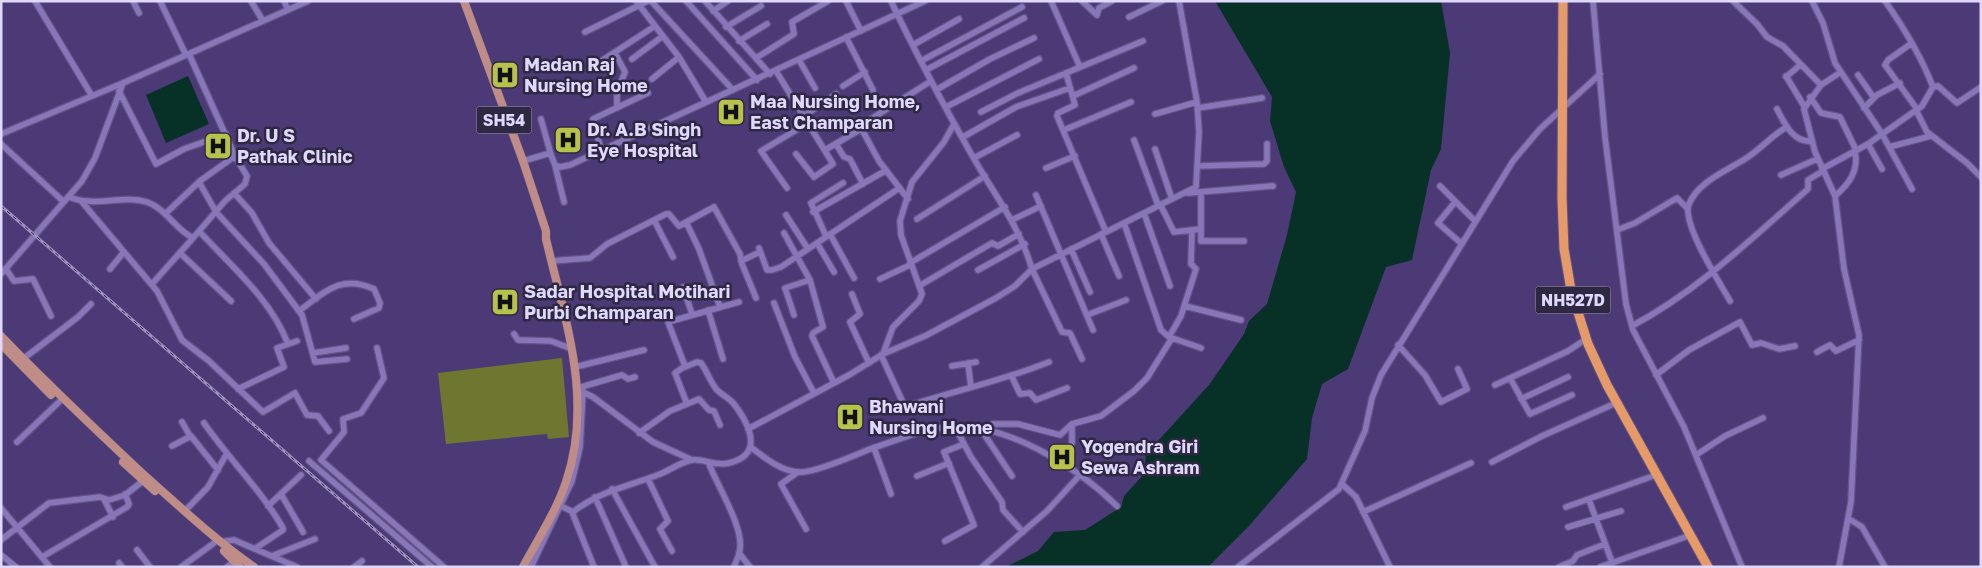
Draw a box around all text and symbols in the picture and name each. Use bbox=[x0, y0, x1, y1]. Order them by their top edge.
place label: Madan Raj Nursing Home bbox=[524, 53, 648, 96]
hospital icon: Madan Raj Nursing Home bbox=[490, 60, 520, 90]
place label: Maa Nursing Home, East Champaran bbox=[750, 90, 921, 133]
hospital icon: Maa Nursing Home, East Champaran bbox=[716, 97, 746, 127]
road number: SH54 bbox=[476, 106, 532, 134]
place label: Dr. A.B Singh Eye Hospital bbox=[587, 118, 701, 161]
place label: Dr. U S Pathak Clinic bbox=[237, 124, 353, 167]
hospital icon: Dr. A.B Singh Eye Hospital bbox=[553, 125, 583, 155]
hospital icon: Dr. U S Pathak Clinic bbox=[203, 131, 233, 161]
place label: Sadar Hospital Motihari Purbi Champaran bbox=[524, 280, 730, 323]
road number: NH527D bbox=[1536, 286, 1610, 314]
hospital icon: Sadar Hospital Motihari Purbi Champaran bbox=[490, 287, 520, 317]
place label: Bhawani Nursing Home bbox=[869, 395, 993, 438]
hospital icon: Bhawani Nursing Home bbox=[835, 402, 865, 432]
place label: Yogendra Giri Sewa Ashram bbox=[1081, 435, 1200, 478]
hospital icon: Yogendra Giri Sewa Ashram bbox=[1047, 442, 1077, 472]

